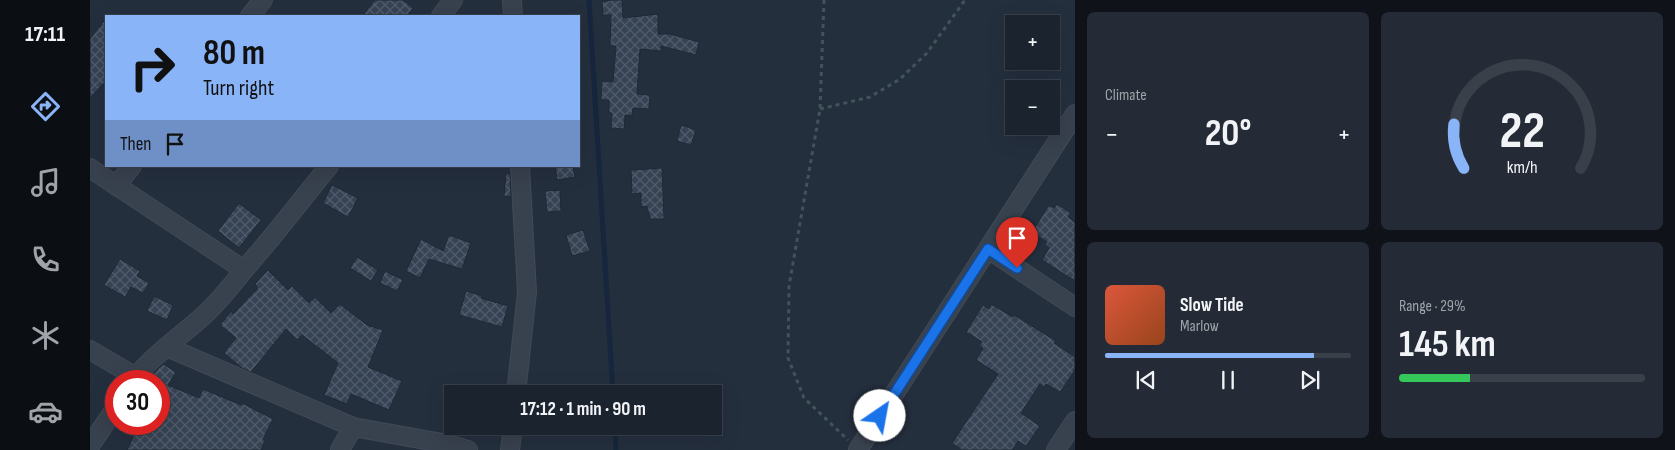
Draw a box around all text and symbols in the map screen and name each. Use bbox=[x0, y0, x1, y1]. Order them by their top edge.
map controls bbox=[1005, 15, 1060, 135]
button: + bbox=[1005, 15, 1060, 70]
text: 17:11 bbox=[25, 21, 65, 48]
text: 80 m bbox=[203, 32, 265, 75]
icon: right bbox=[120, 35, 185, 100]
text: Turn right bbox=[203, 75, 274, 102]
button: − bbox=[1005, 80, 1060, 135]
text: Climate bbox=[1105, 86, 1147, 105]
icon: directions bbox=[28, 89, 63, 124]
text: 22 bbox=[1499, 100, 1545, 163]
text: 20° bbox=[1205, 111, 1251, 156]
text: − bbox=[1105, 118, 1119, 151]
text: + bbox=[1337, 118, 1351, 151]
icon: arrive bbox=[161, 130, 189, 158]
text: Then bbox=[120, 133, 151, 156]
text: km/h bbox=[1507, 157, 1537, 178]
icon: music bbox=[28, 165, 63, 200]
pin bbox=[996, 217, 1038, 268]
icon: arrive bbox=[1003, 224, 1031, 252]
icon: phone bbox=[28, 242, 63, 277]
text: Slow Tide bbox=[1180, 294, 1244, 317]
text: Range · 29% bbox=[1399, 297, 1465, 316]
text: Marlow bbox=[1180, 317, 1219, 336]
icon: climate bbox=[28, 318, 63, 353]
text: 145 km bbox=[1399, 322, 1496, 367]
icon: previous bbox=[1132, 366, 1160, 394]
icon: pause bbox=[1214, 366, 1242, 394]
icon: next bbox=[1296, 366, 1324, 394]
speed limit sign: 30 bbox=[105, 370, 170, 435]
position arrow bbox=[853, 389, 905, 441]
icon: car bbox=[28, 394, 63, 429]
text: 17:12 · 1 min · 90 m bbox=[520, 398, 646, 421]

